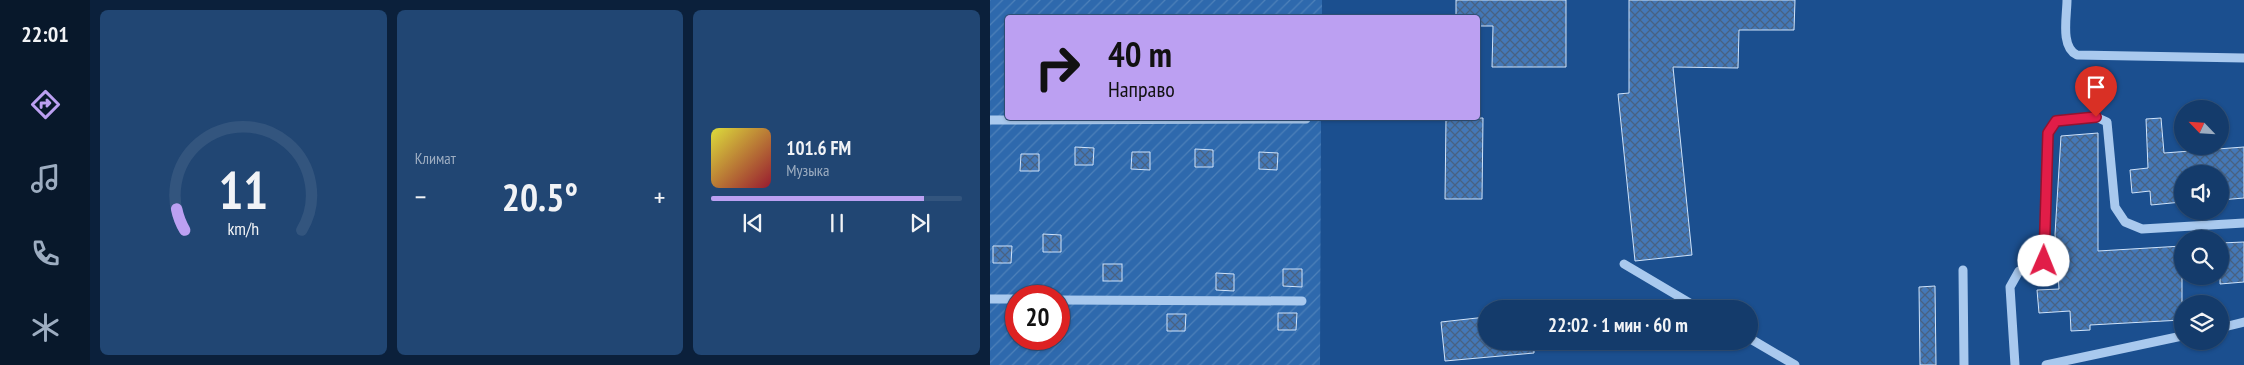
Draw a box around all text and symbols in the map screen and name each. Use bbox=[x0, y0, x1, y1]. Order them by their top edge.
text: 22:01 bbox=[21, 20, 69, 48]
text: 40 m bbox=[1108, 31, 1172, 77]
icon: right bbox=[1025, 35, 1090, 100]
pin bbox=[2075, 66, 2117, 117]
icon: arrive bbox=[2082, 73, 2110, 101]
text: Направо bbox=[1108, 75, 1175, 103]
icon: directions bbox=[28, 87, 63, 122]
north arrow bbox=[2174, 100, 2229, 155]
map controls bbox=[2174, 100, 2229, 350]
text: 101.6 FM bbox=[786, 136, 851, 160]
text: Климат bbox=[415, 148, 456, 168]
text: 11 bbox=[218, 156, 268, 223]
text: Музыка bbox=[786, 160, 829, 180]
icon: music bbox=[28, 161, 63, 196]
button: sound bbox=[2174, 165, 2229, 220]
text: 20.5° bbox=[502, 172, 578, 221]
text: − bbox=[415, 178, 426, 215]
text: + bbox=[654, 178, 665, 215]
icon: previous bbox=[739, 209, 767, 237]
icon: pause bbox=[823, 209, 851, 237]
icon: next bbox=[906, 209, 934, 237]
text: km/h bbox=[227, 217, 259, 240]
button: search bbox=[2174, 230, 2229, 285]
position arrow bbox=[2017, 234, 2069, 286]
icon: phone bbox=[28, 236, 63, 271]
speed limit sign: 20 bbox=[1005, 285, 1070, 350]
button: layers bbox=[2174, 295, 2229, 350]
icon: climate bbox=[28, 310, 63, 345]
text: 22:02 · 1 мин · 60 m bbox=[1548, 313, 1688, 337]

